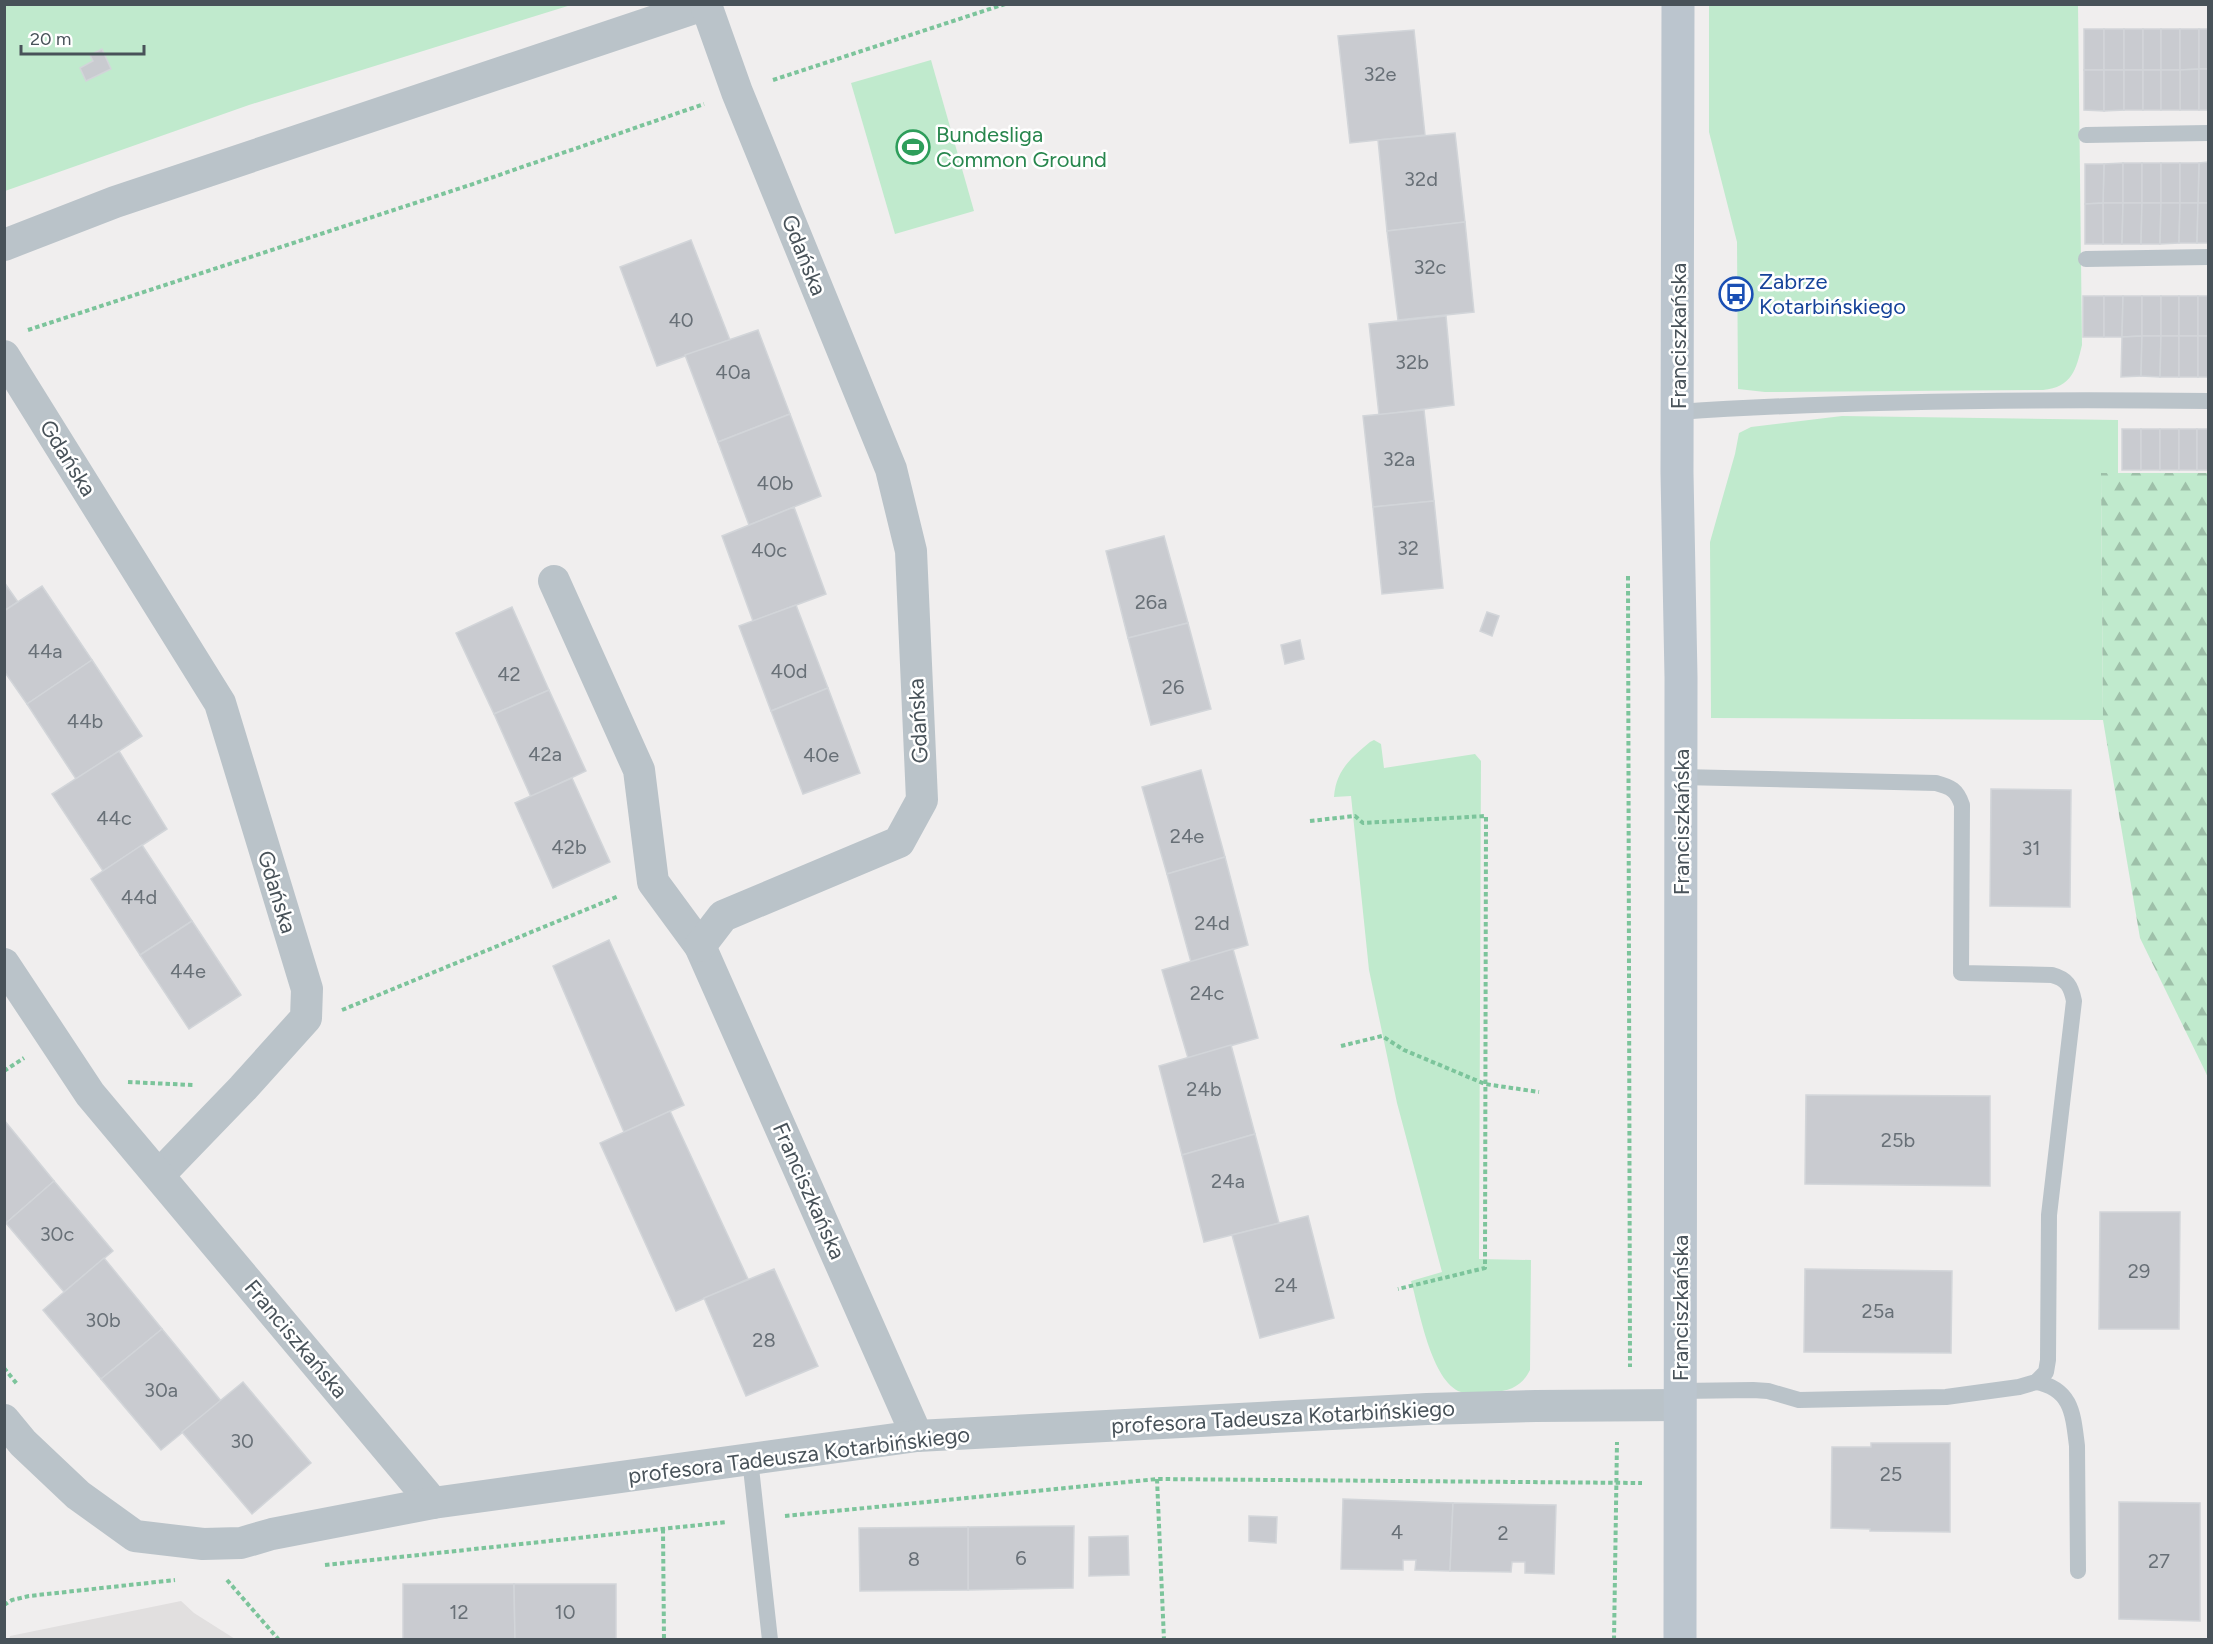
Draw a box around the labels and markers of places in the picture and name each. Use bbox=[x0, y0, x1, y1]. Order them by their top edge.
place label: Bundesliga Common Ground bbox=[936, 121, 1107, 173]
sports icon: Bundesliga Common Ground bbox=[895, 129, 931, 165]
place label: Zabrze Kotarbińskiego bbox=[1759, 268, 1906, 320]
bus stop icon: Zabrze Kotarbińskiego bbox=[1718, 276, 1754, 312]

